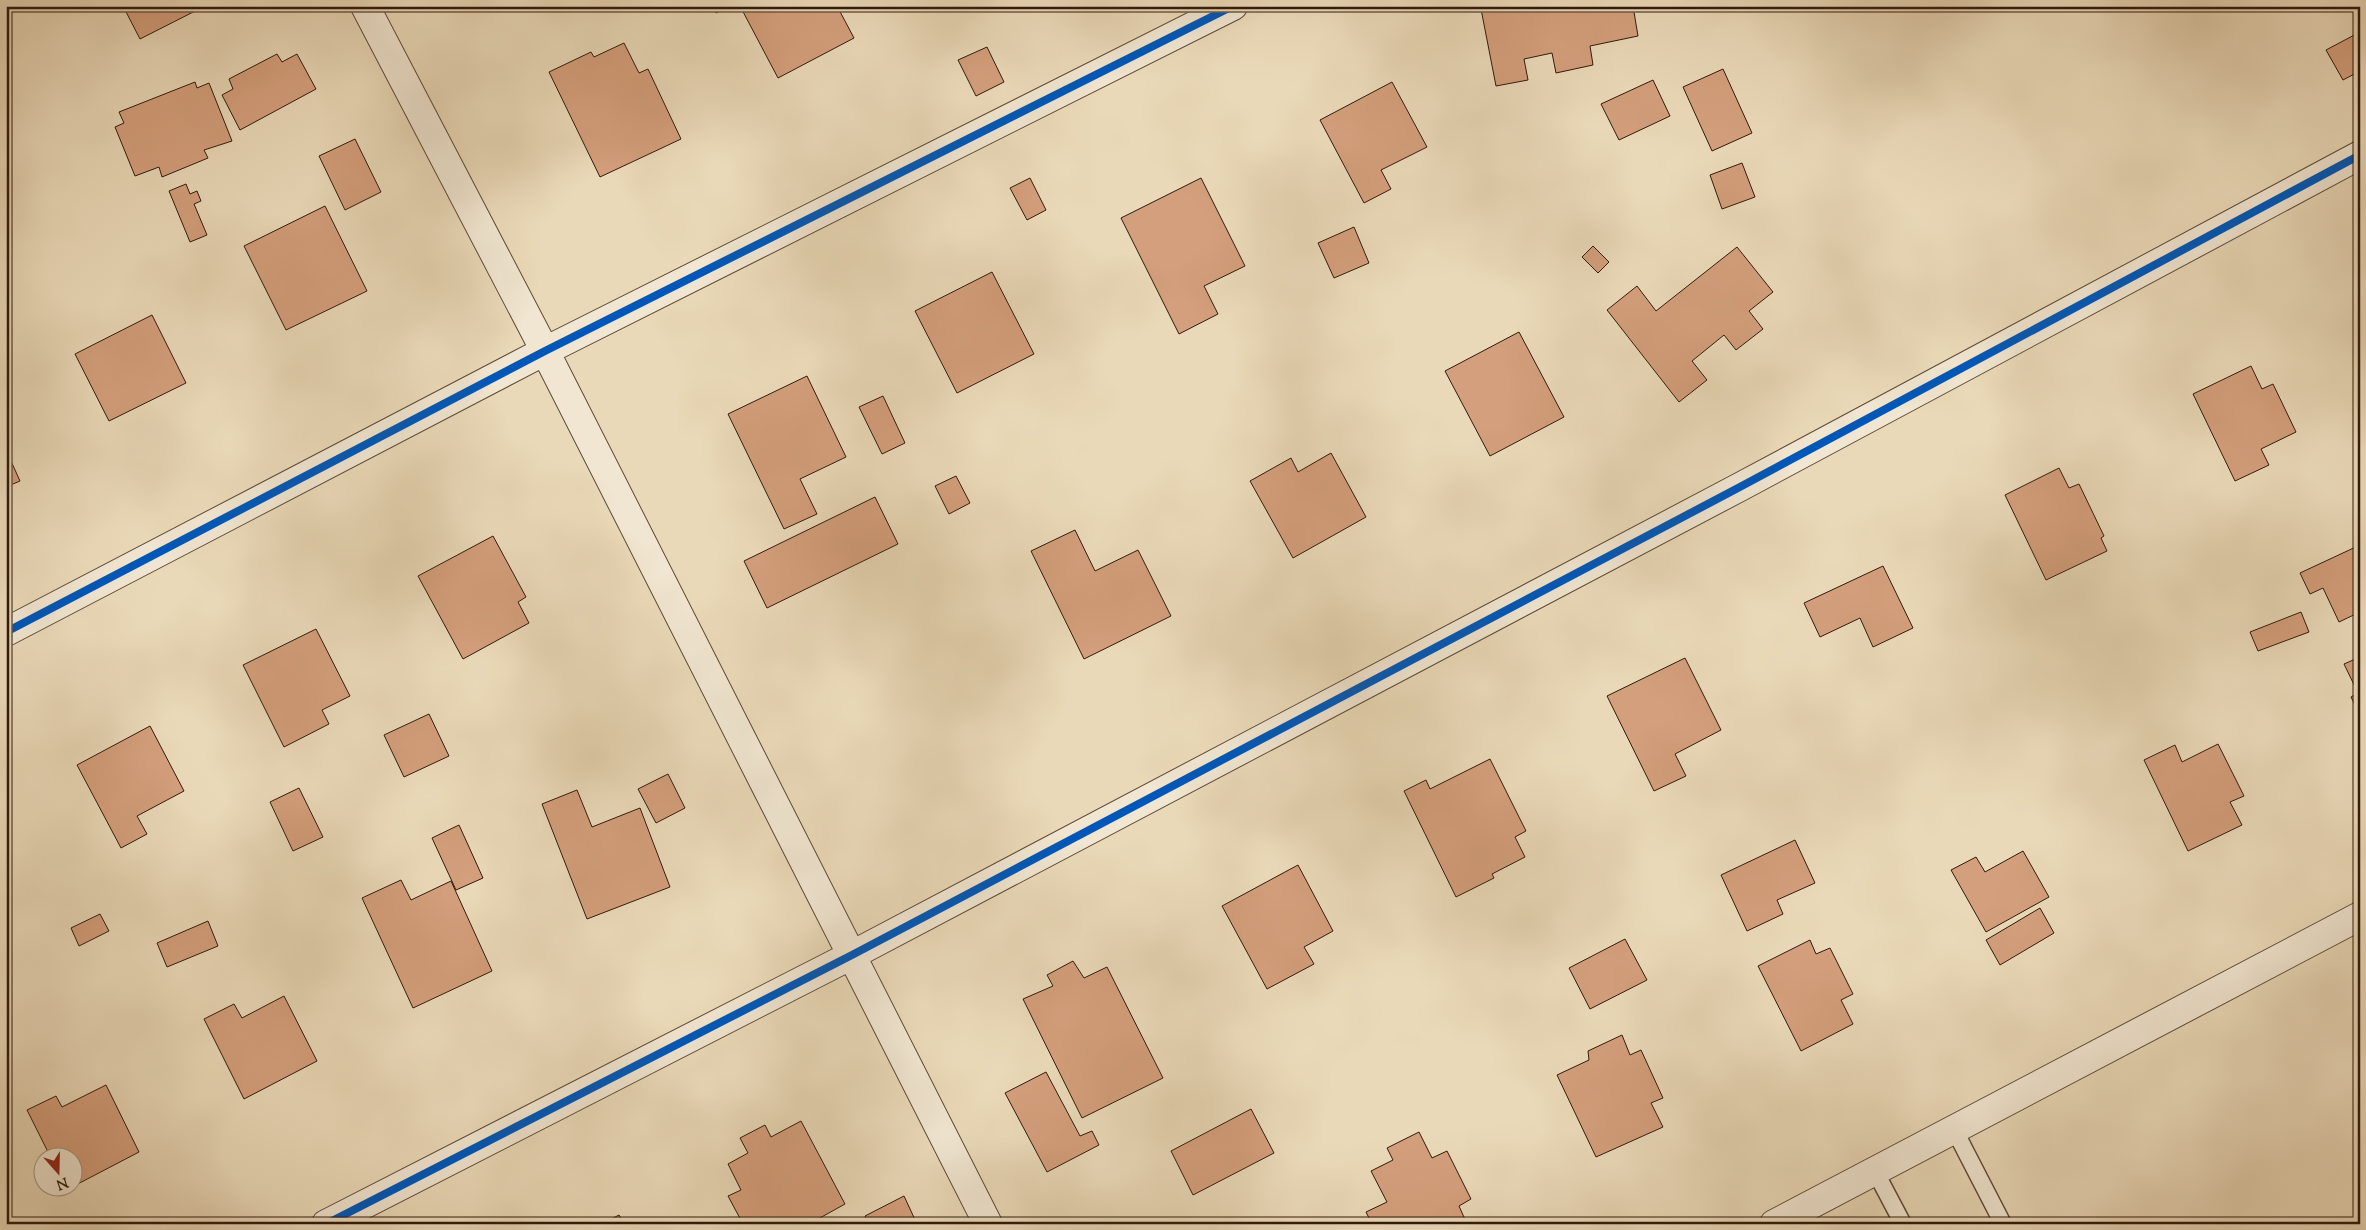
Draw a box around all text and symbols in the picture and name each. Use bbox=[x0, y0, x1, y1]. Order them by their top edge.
north arrow bbox=[32, 1148, 82, 1198]
text: N bbox=[53, 1171, 70, 1194]

